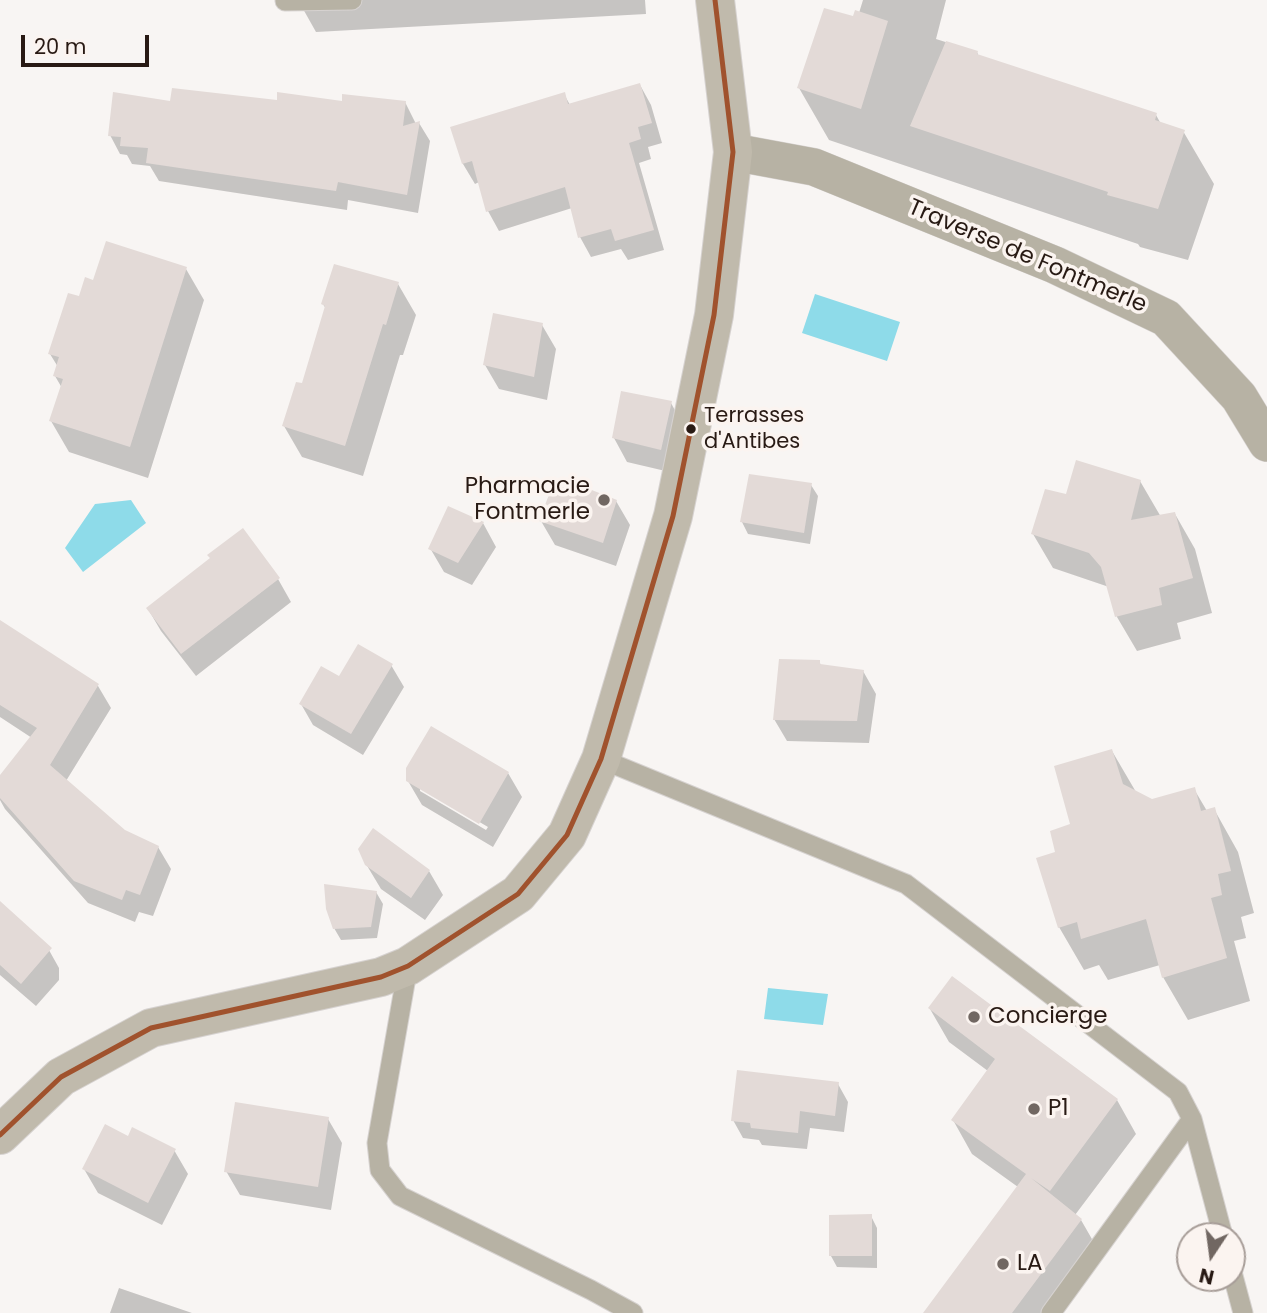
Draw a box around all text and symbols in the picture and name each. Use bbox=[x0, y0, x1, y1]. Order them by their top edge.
scale bar bbox=[24, 21, 152, 65]
text: 20 m bbox=[34, 32, 87, 61]
street label: Traverse de Fontmerle bbox=[904, 194, 1150, 320]
place label: Terrasses d'Antibes bbox=[704, 404, 804, 454]
marker: Terrasses d'Antibes bbox=[684, 422, 698, 436]
place label: Pharmacie Fontmerle bbox=[465, 473, 590, 527]
marker: Pharmacie Fontmerle bbox=[596, 492, 612, 508]
place label: Concierge bbox=[988, 1003, 1107, 1031]
marker: Concierge bbox=[966, 1009, 982, 1025]
place label: P1 bbox=[1048, 1095, 1069, 1123]
marker: P1 bbox=[1026, 1101, 1042, 1117]
north arrow bbox=[1176, 1222, 1246, 1292]
place label: LA bbox=[1017, 1250, 1042, 1278]
marker: LA bbox=[995, 1256, 1011, 1272]
text: N bbox=[1197, 1261, 1217, 1291]

